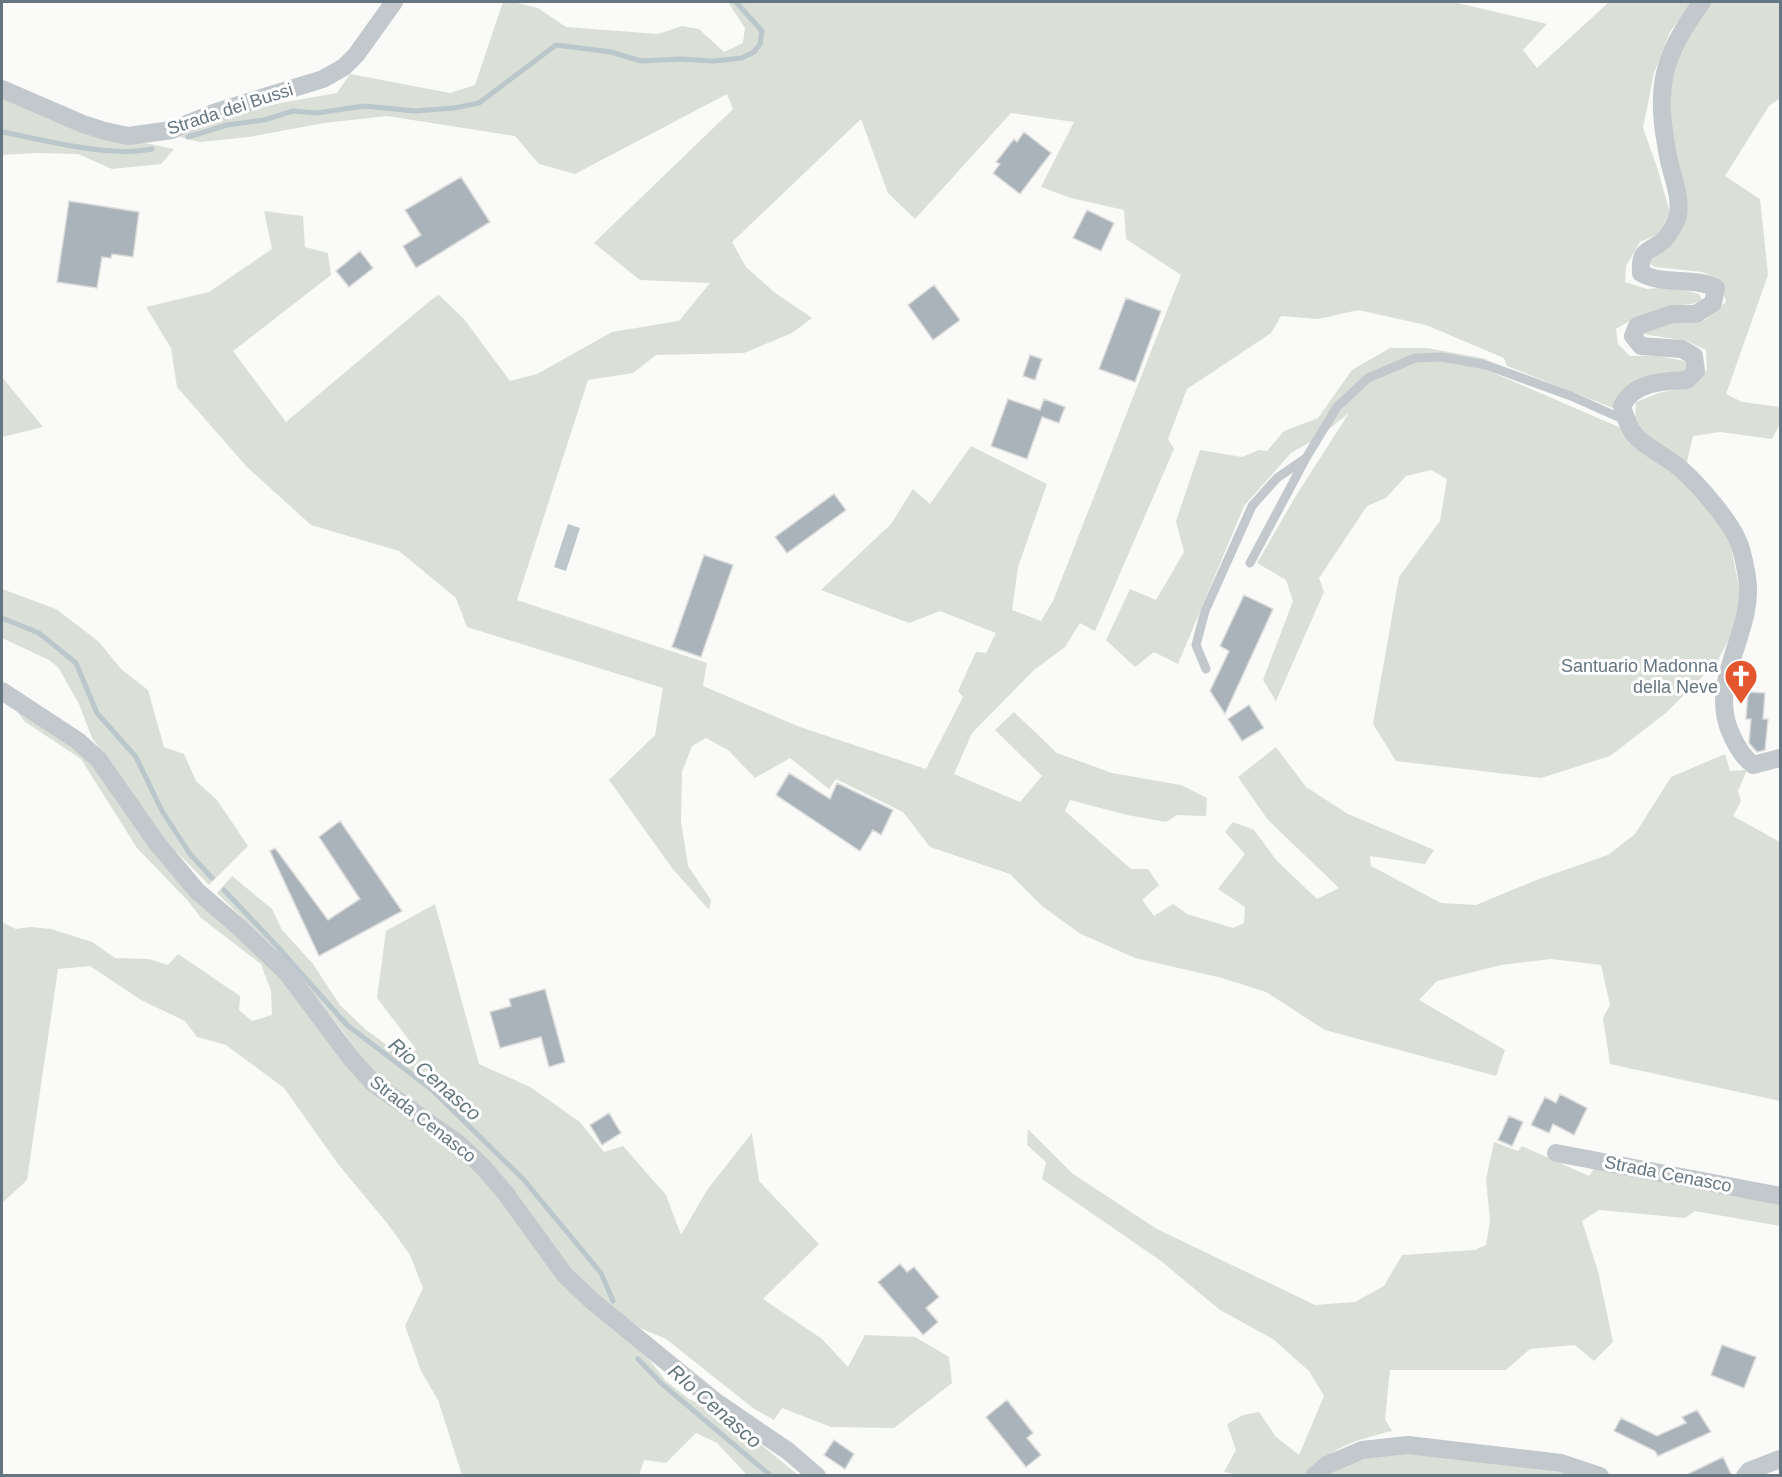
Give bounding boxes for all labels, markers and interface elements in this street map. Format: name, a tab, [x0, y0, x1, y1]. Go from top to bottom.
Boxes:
street label: Strada dei Bussi	[165, 79, 295, 139]
place label: Santuario Madonna della Neve	[1561, 656, 1719, 697]
church icon: Santuario Madonna della Neve	[1723, 658, 1759, 705]
water label: Rio Cenasco	[385, 1033, 485, 1125]
street label: Strada Cenasco	[366, 1071, 480, 1167]
street label: Strada Cenasco	[1603, 1152, 1733, 1196]
water label: RIo Cenasco	[664, 1360, 766, 1452]

